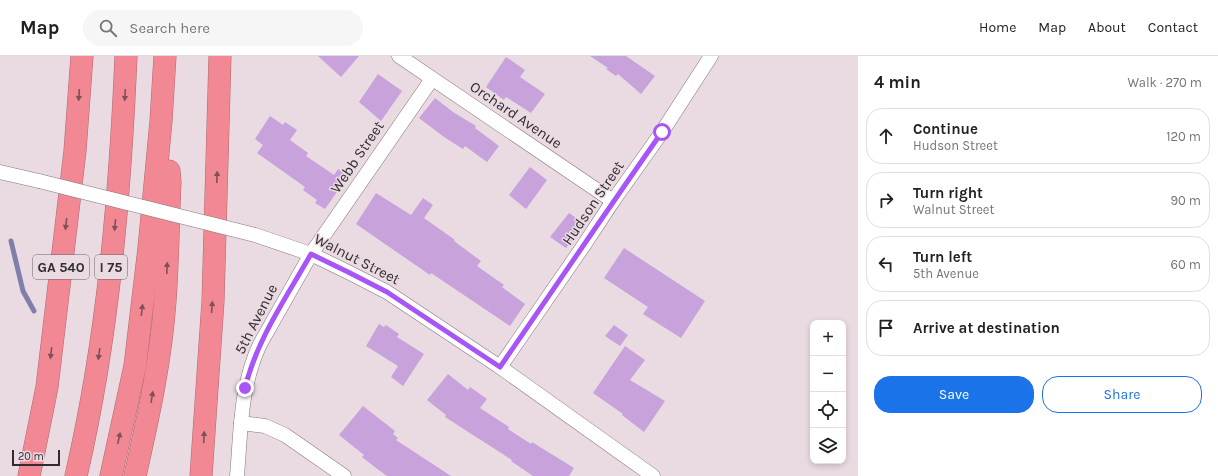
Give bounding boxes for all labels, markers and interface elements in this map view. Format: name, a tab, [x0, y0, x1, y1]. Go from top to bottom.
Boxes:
search box	[83, 10, 363, 46]
text: Map	[20, 17, 59, 39]
icon: search	[97, 17, 119, 39]
text: Search here	[129, 19, 210, 37]
text: Home	[979, 19, 1016, 36]
text: Map	[1038, 19, 1066, 36]
text: About	[1088, 19, 1126, 36]
text: Contact	[1148, 19, 1198, 36]
text: 4 min	[874, 72, 921, 92]
text: Walk · 270 m	[1128, 75, 1202, 90]
street label: Orchard Avenue	[466, 78, 566, 152]
one-way arrow	[76, 89, 83, 101]
one-way arrow	[121, 89, 128, 101]
street label: Webb Street	[326, 117, 388, 197]
text: Continue	[913, 120, 978, 138]
route start	[653, 123, 671, 141]
icon: ahead	[875, 125, 897, 147]
text: 120 m	[1166, 129, 1201, 144]
text: Hudson Street	[913, 138, 998, 153]
street label: Hudson Street	[558, 157, 628, 249]
one-way arrow	[214, 170, 220, 183]
text: Turn right	[913, 184, 983, 202]
icon: right	[875, 189, 897, 211]
text: 90 m	[1170, 193, 1201, 208]
text: Walnut Street	[913, 202, 994, 217]
one-way arrow	[63, 218, 69, 230]
one-way arrow	[112, 219, 119, 231]
street label: Walnut Street	[311, 230, 403, 288]
text: Turn left	[913, 248, 972, 266]
icon: left	[875, 253, 897, 275]
road number: GA 540	[33, 255, 89, 279]
road number: I 75	[95, 255, 127, 279]
text: 60 m	[1171, 257, 1201, 272]
one-way arrow	[163, 262, 170, 274]
text: 5th Avenue	[913, 266, 979, 281]
street label: 5th Avenue	[231, 281, 281, 357]
one-way arrow	[209, 301, 216, 313]
one-way arrow	[139, 304, 145, 316]
icon: arrive	[875, 317, 897, 339]
text: Arrive at destination	[913, 319, 1060, 337]
map controls	[810, 320, 846, 464]
button: +	[810, 320, 846, 356]
one-way arrow	[48, 347, 54, 359]
one-way arrow	[96, 348, 102, 360]
button: −	[810, 356, 846, 392]
button: Save	[874, 376, 1034, 413]
button: Share	[1042, 376, 1202, 413]
route end	[236, 379, 254, 397]
one-way arrow	[149, 391, 155, 403]
button: locate	[810, 392, 846, 428]
button: layers	[810, 428, 846, 464]
one-way arrow	[200, 431, 207, 443]
one-way arrow	[117, 432, 123, 444]
scale bar	[12, 448, 60, 467]
text: 20 m	[18, 450, 44, 463]

